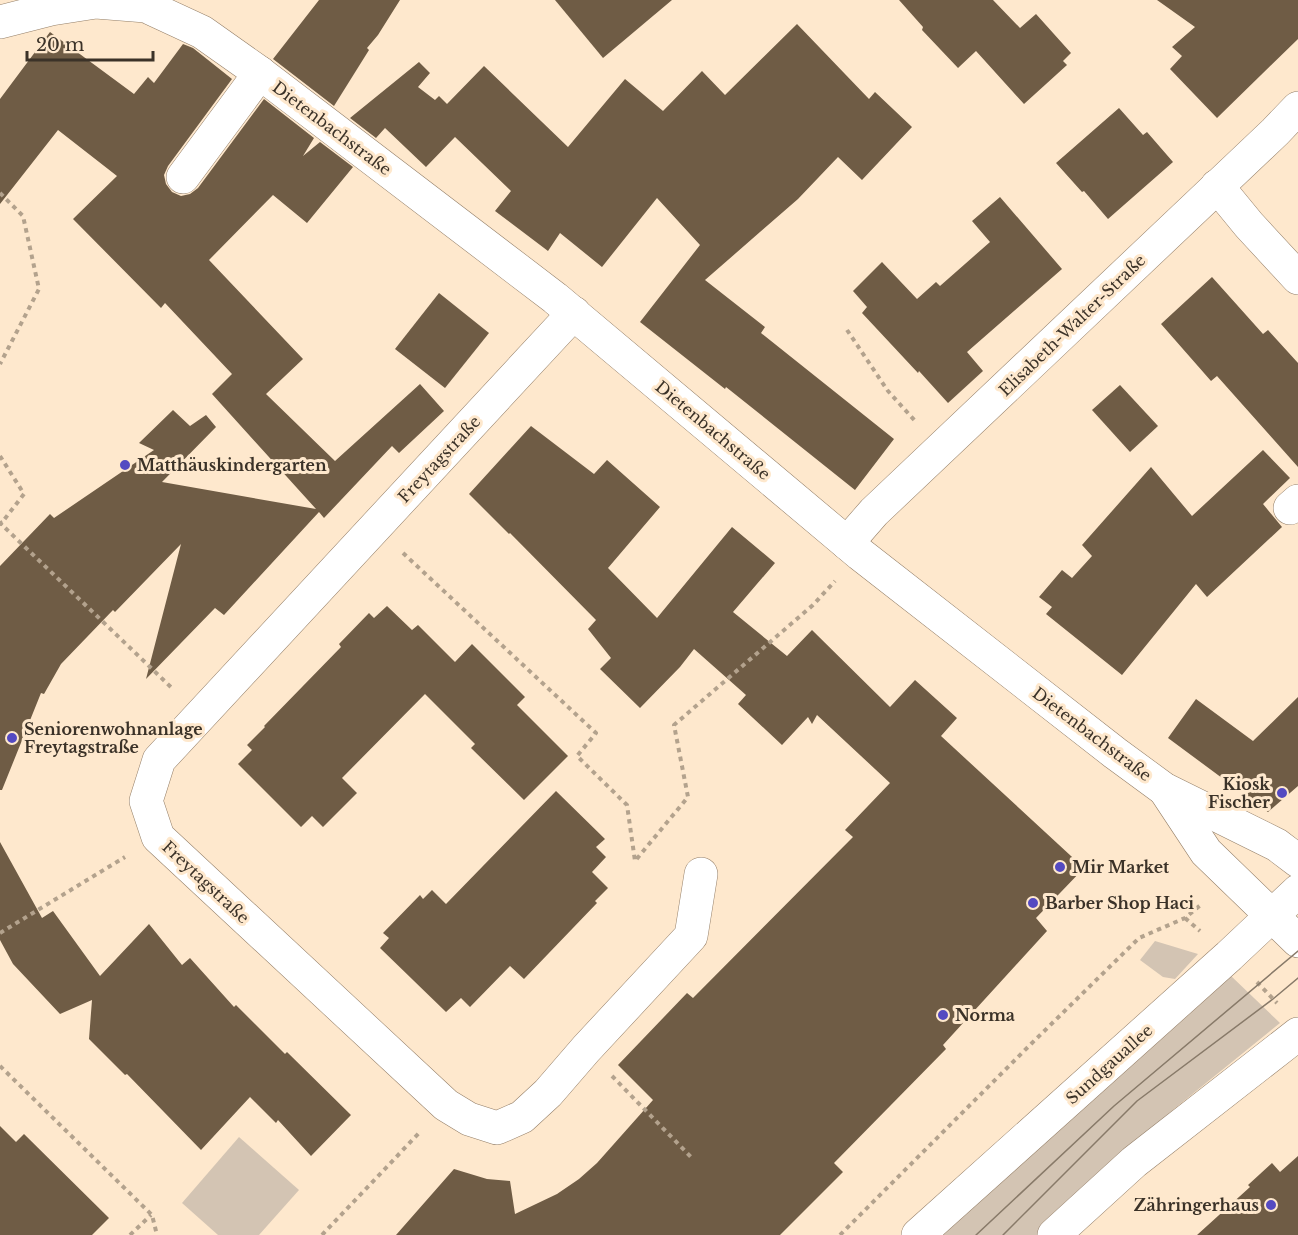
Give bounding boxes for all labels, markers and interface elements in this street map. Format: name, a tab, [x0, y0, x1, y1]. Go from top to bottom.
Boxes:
scale bar	[27, 24, 153, 62]
text: 20 m	[36, 34, 84, 56]
street label: Dietenbachstraße	[269, 77, 395, 179]
street label: Elisabeth-Walter-Straße	[995, 250, 1149, 400]
street label: Dietenbachstraße	[651, 376, 775, 484]
street label: Freytagstraße	[394, 411, 484, 507]
place label: Matthäuskindergarten	[137, 455, 327, 475]
marker: Matthäuskindergarten	[118, 458, 132, 472]
street label: Dietenbachstraße	[1029, 683, 1155, 785]
place label: Seniorenwohnanlage Freytagstraße	[24, 719, 203, 757]
marker: Seniorenwohnanlage Freytagstraße	[5, 731, 19, 745]
place label: Kiosk Fischer	[1208, 774, 1270, 812]
marker: Kiosk Fischer	[1275, 786, 1289, 800]
street label: Freytagstraße	[158, 837, 254, 927]
place label: Mir Market	[1072, 857, 1170, 877]
marker: Mir Market	[1053, 860, 1067, 874]
place label: Barber Shop Haci	[1045, 893, 1194, 913]
marker: Barber Shop Haci	[1026, 896, 1040, 910]
place label: Norma	[955, 1005, 1015, 1025]
marker: Norma	[936, 1008, 950, 1022]
street label: Sundgauallee	[1062, 1020, 1156, 1108]
place label: Zähringerhaus	[1134, 1195, 1259, 1215]
marker: Zähringerhaus	[1264, 1198, 1278, 1212]

